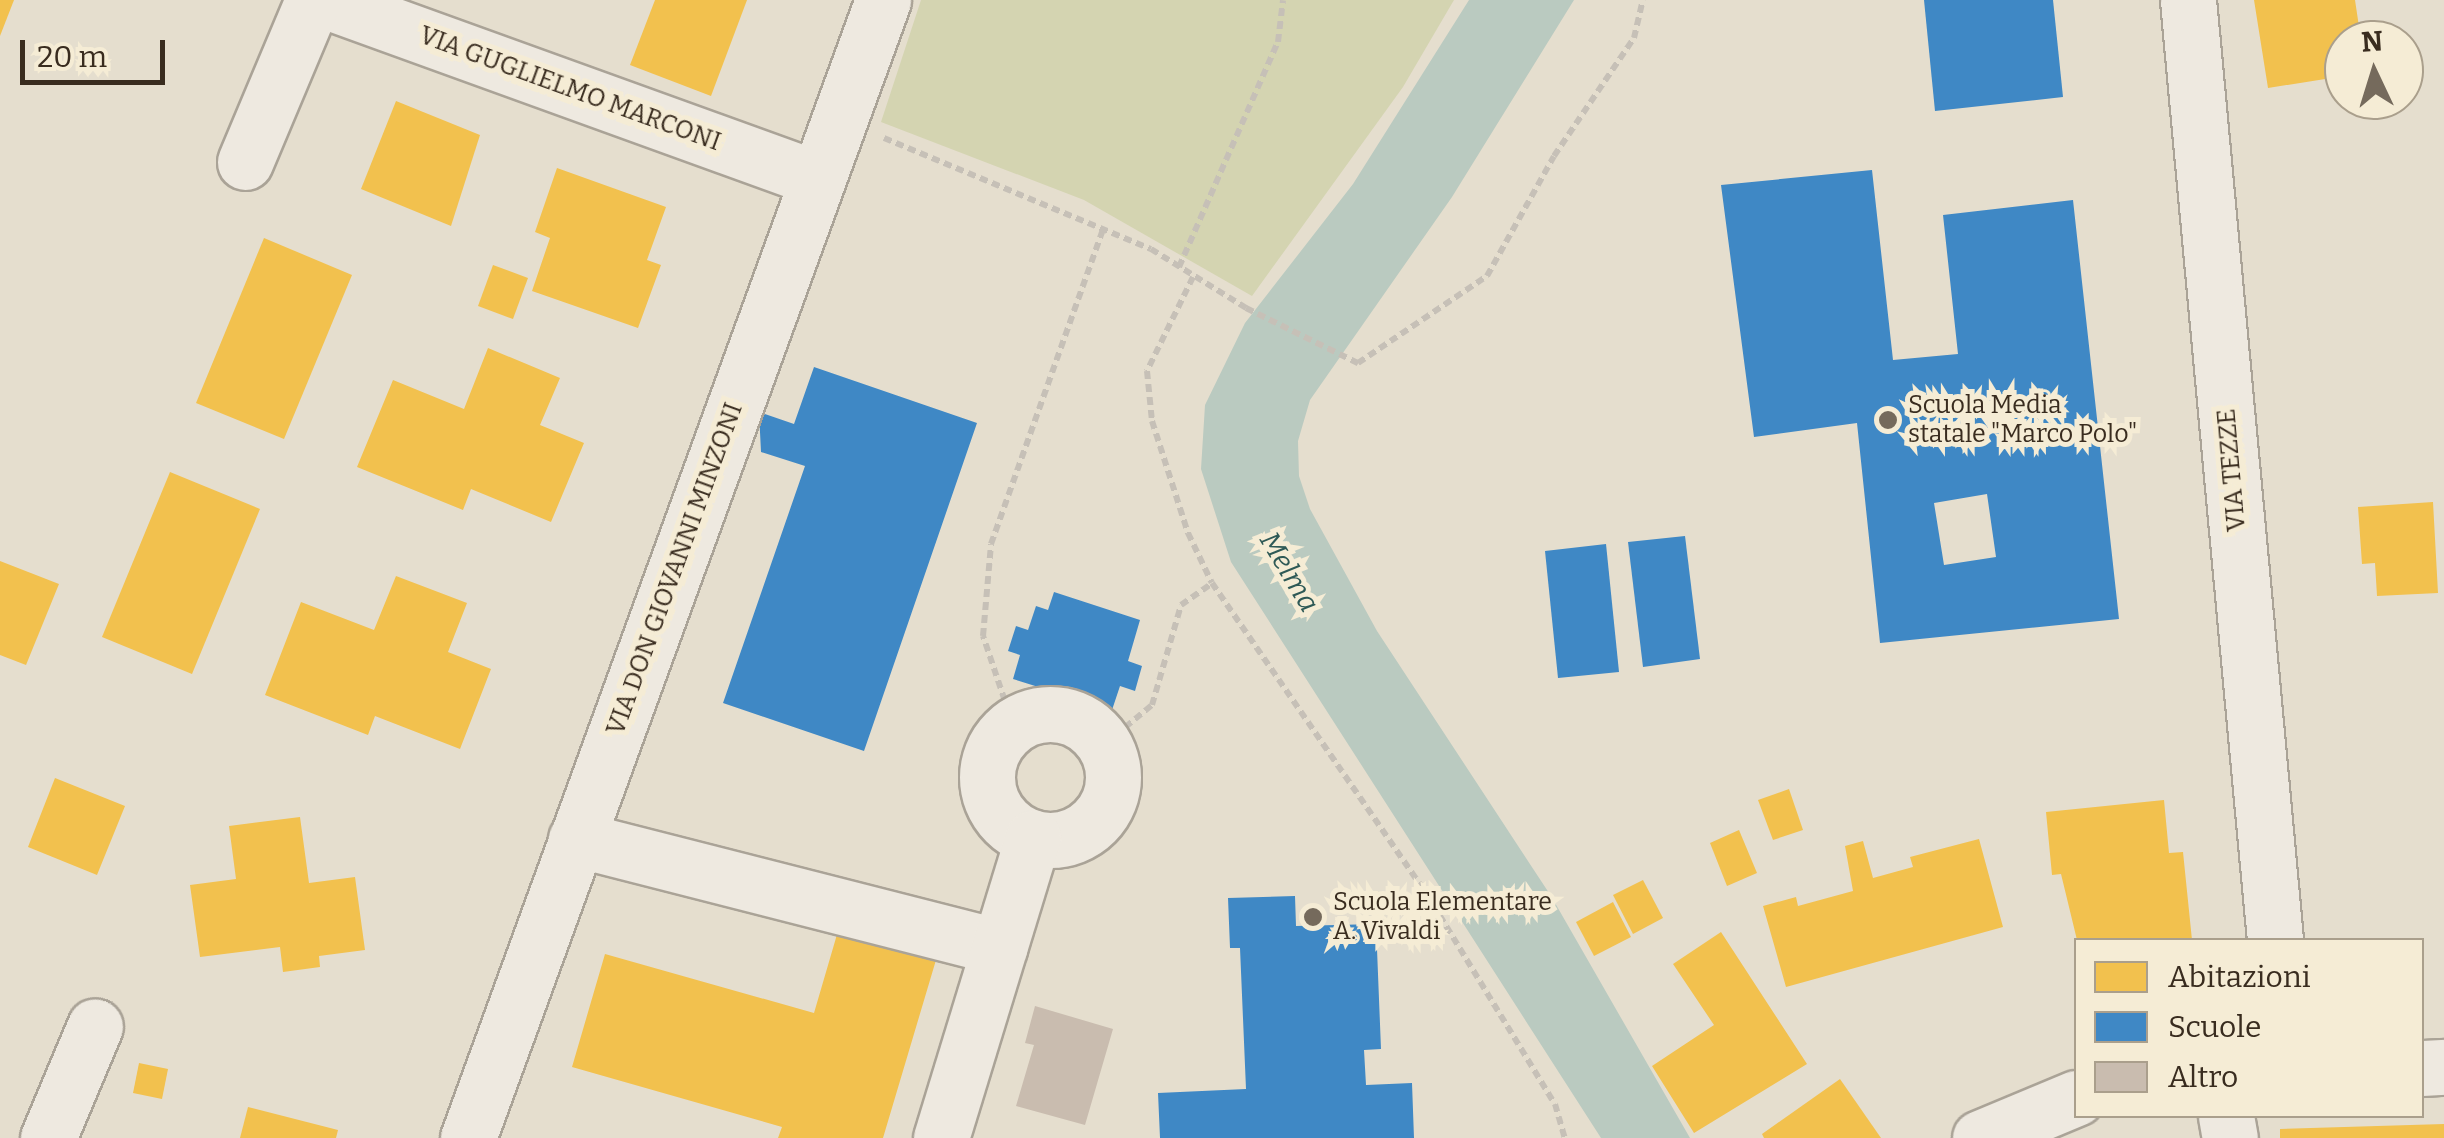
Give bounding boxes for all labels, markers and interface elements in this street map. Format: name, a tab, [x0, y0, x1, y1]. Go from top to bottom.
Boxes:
scale bar	[25, 20, 170, 82]
street label: VIA GUGLIELMO MARCONI	[415, 20, 725, 158]
north arrow	[2324, 20, 2424, 120]
text: N	[2360, 24, 2384, 59]
text: 20 m	[37, 39, 107, 75]
place label: Scuola Media statale "Marco Polo"	[1908, 391, 2137, 450]
street label: VIA DON GIOVANNI MINZONI	[601, 399, 749, 739]
street label: VIA TEZZE	[2212, 407, 2252, 533]
marker: Scuola Media statale "Marco Polo"	[1877, 409, 1899, 431]
water label: Melma	[1252, 526, 1326, 618]
place label: Scuola Elementare A. Vivaldi	[1333, 888, 1552, 947]
marker: Scuola Elementare A. Vivaldi	[1302, 906, 1324, 928]
legend	[2074, 938, 2424, 1118]
text: Abitazioni	[2168, 959, 2311, 995]
text: Scuole	[2168, 1009, 2261, 1045]
text: Altro	[2168, 1059, 2238, 1095]

